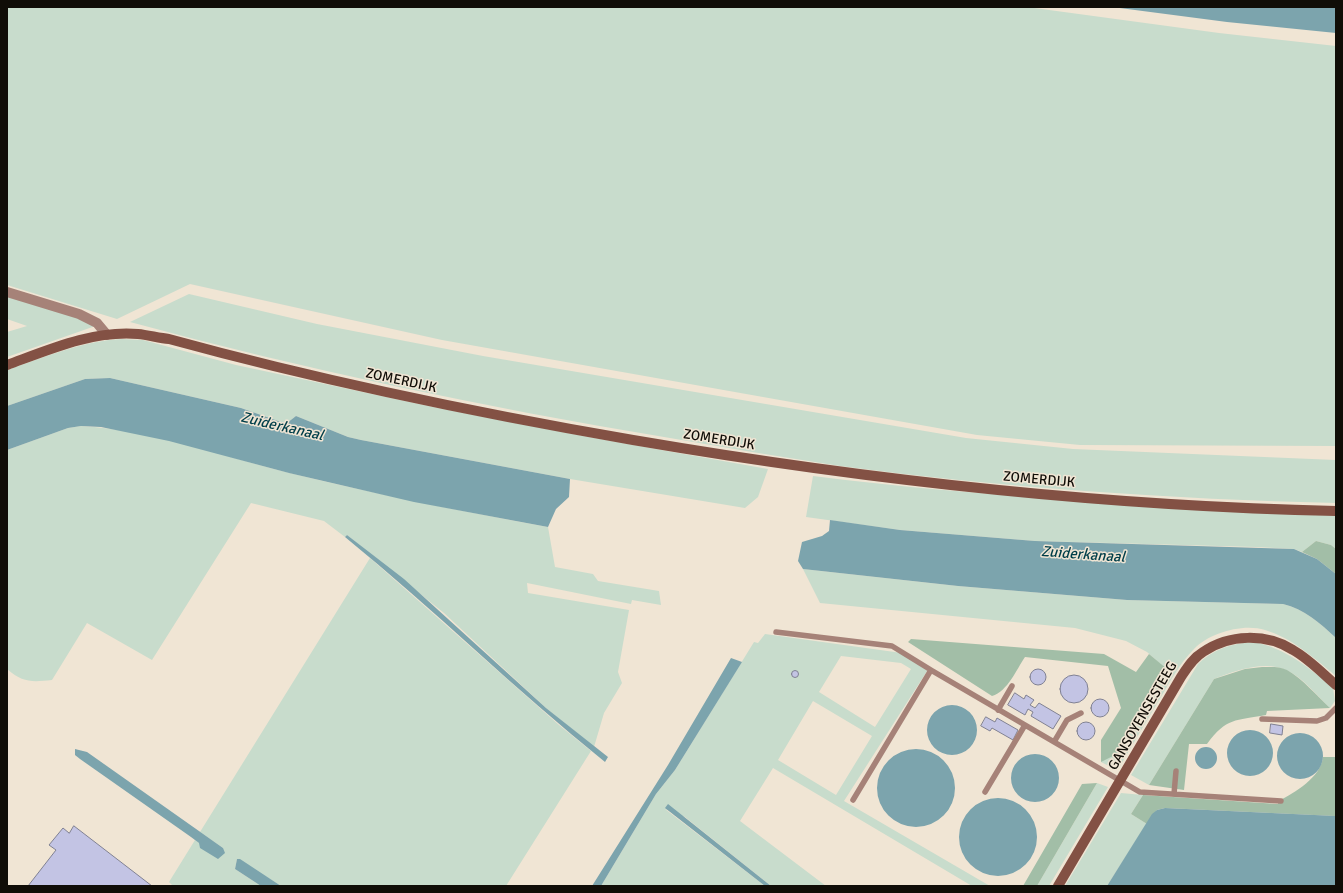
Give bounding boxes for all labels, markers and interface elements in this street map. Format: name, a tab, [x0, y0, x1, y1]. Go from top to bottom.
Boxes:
street label: ZOMERDIJK	[364, 365, 438, 397]
water label: Zuiderkanaal	[239, 409, 325, 445]
street label: ZOMERDIJK	[682, 426, 756, 454]
street label: ZOMERDIJK	[1002, 468, 1076, 492]
water label: Zuiderkanaal	[1040, 543, 1126, 567]
street label: GANSOYENSESTEEG	[1105, 659, 1181, 773]

